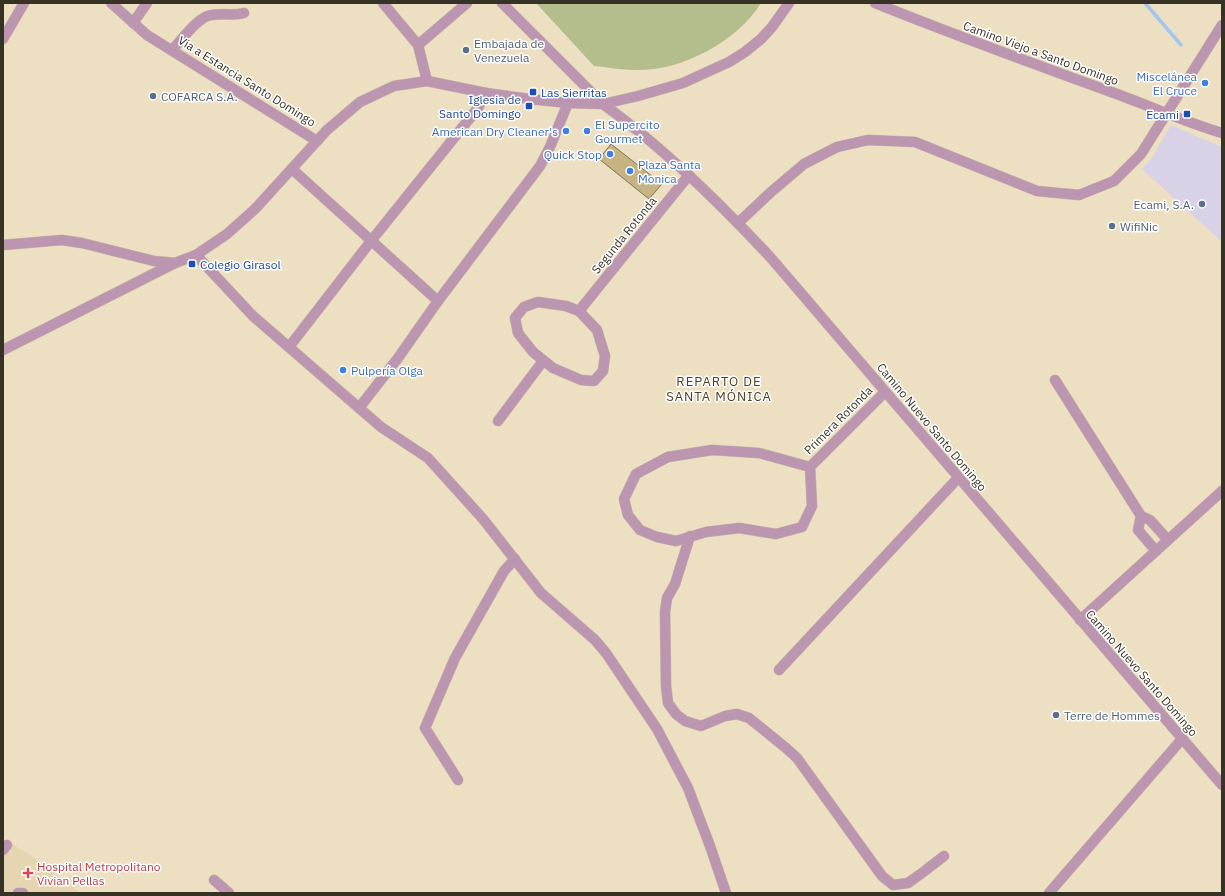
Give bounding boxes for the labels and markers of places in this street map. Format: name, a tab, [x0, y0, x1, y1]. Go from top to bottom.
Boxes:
place label: Embajada de Venezuela	[474, 36, 544, 65]
marker: Embajada de Venezuela	[461, 45, 471, 55]
place label: Miscelánea El Cruce	[1136, 69, 1198, 98]
marker: Miscelánea El Cruce	[1200, 78, 1210, 88]
place label: Las Sierritas	[541, 85, 607, 100]
marker: Las Sierritas	[528, 87, 538, 97]
place label: COFARCA S.A.	[161, 89, 238, 104]
marker: COFARCA S.A.	[148, 91, 158, 101]
place label: Iglesia de Santo Domingo	[439, 92, 521, 121]
marker: Iglesia de Santo Domingo	[524, 101, 534, 111]
place label: Ecami	[1146, 107, 1179, 122]
marker: Ecami	[1182, 109, 1192, 119]
place label: El Supercito Gourmet	[595, 117, 660, 146]
place label: American Dry Cleaner's	[432, 124, 558, 139]
marker: American Dry Cleaner's	[561, 126, 571, 136]
marker: El Supercito Gourmet	[582, 126, 592, 136]
place label: Quick Stop	[544, 147, 602, 162]
marker: Quick Stop	[605, 149, 615, 159]
place label: Plaza Santa Monica	[638, 157, 701, 186]
marker: Plaza Santa Monica	[625, 166, 635, 176]
place label: Ecami, S.A.	[1134, 197, 1194, 212]
marker: Ecami, S.A.	[1197, 199, 1207, 209]
place label: WifiNic	[1120, 219, 1158, 234]
marker: WifiNic	[1107, 221, 1117, 231]
place label: Colegio Girasol	[200, 257, 281, 272]
marker: Colegio Girasol	[187, 259, 197, 269]
place label: Pulpería Olga	[351, 363, 424, 378]
marker: Pulpería Olga	[338, 365, 348, 375]
place label: Terre de Hommes	[1064, 708, 1160, 723]
marker: Terre de Hommes	[1051, 710, 1061, 720]
place label: Hospital Metropolitano Vivian Pellas	[37, 859, 161, 888]
marker: Hospital Metropolitano Vivian Pellas	[22, 867, 34, 879]

